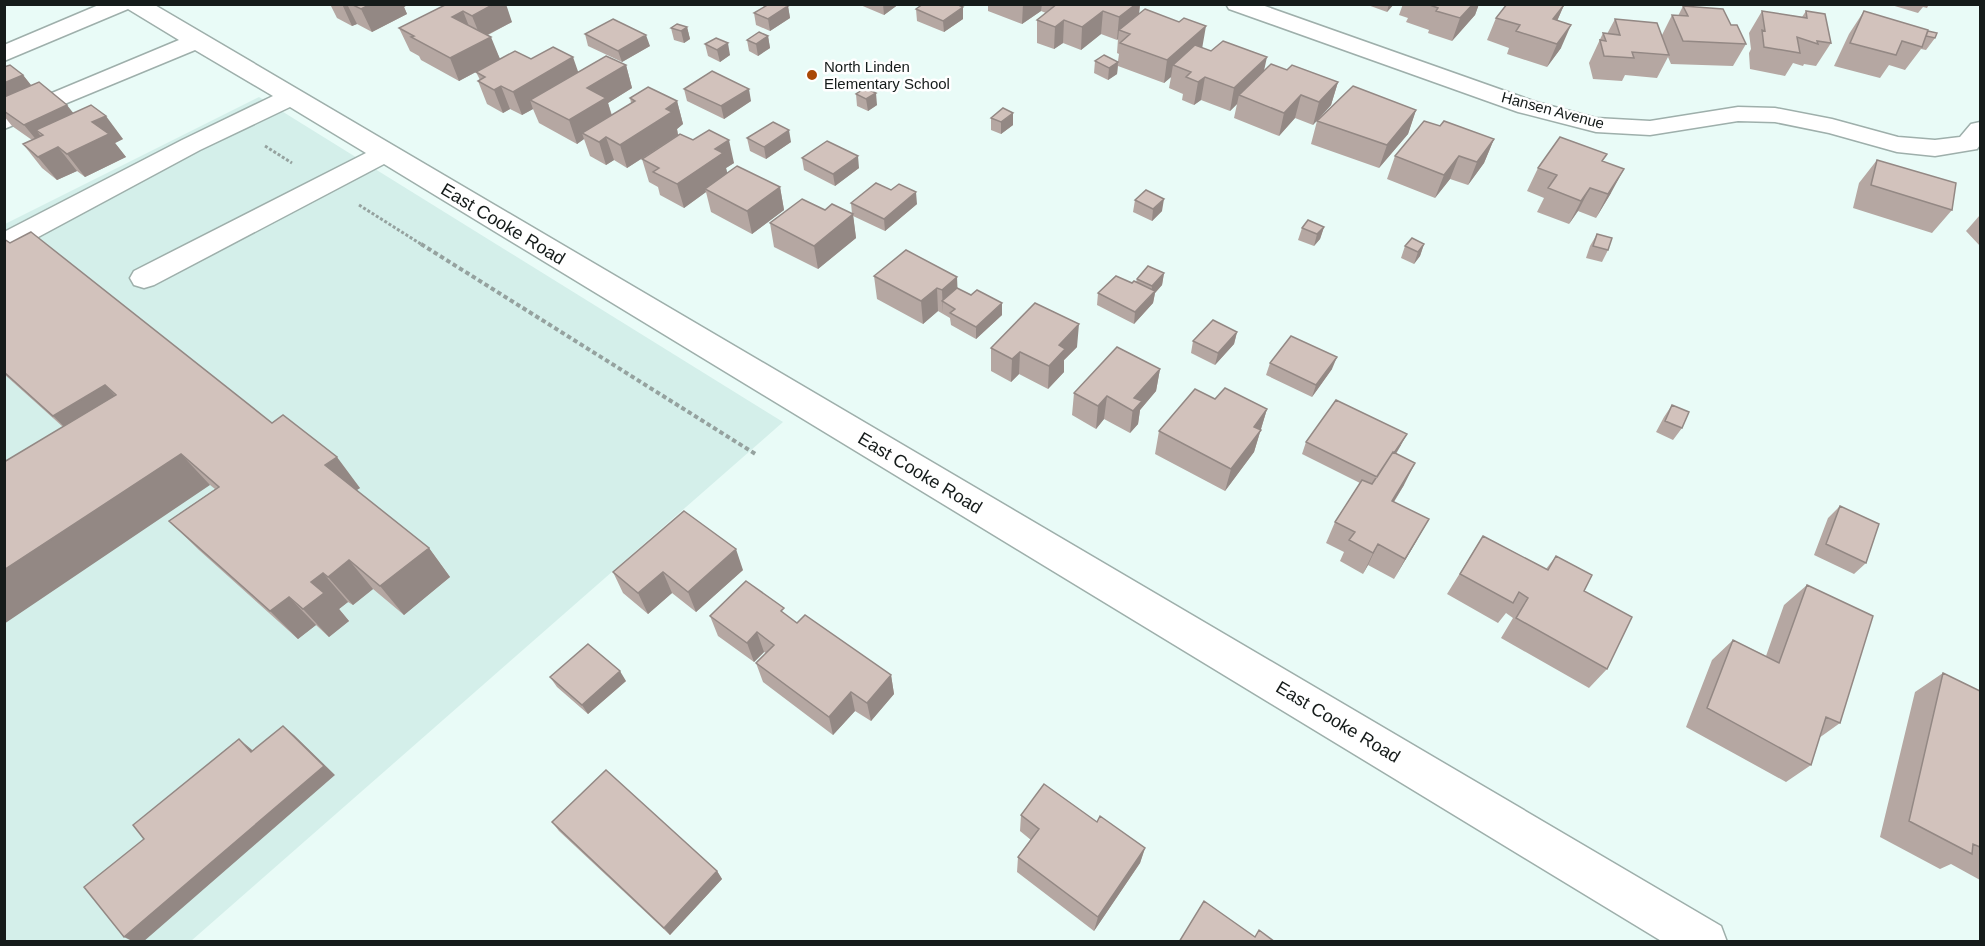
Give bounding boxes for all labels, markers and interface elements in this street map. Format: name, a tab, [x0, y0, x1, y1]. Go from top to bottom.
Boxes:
place label: North Linden Elementary School	[824, 58, 950, 92]
marker: North Linden Elementary School	[805, 68, 819, 82]
street label: Hansen Avenue	[1500, 88, 1606, 132]
street label: East Cooke Road	[437, 179, 569, 269]
street label: East Cooke Road	[854, 428, 986, 518]
street label: East Cooke Road	[1272, 677, 1404, 767]

